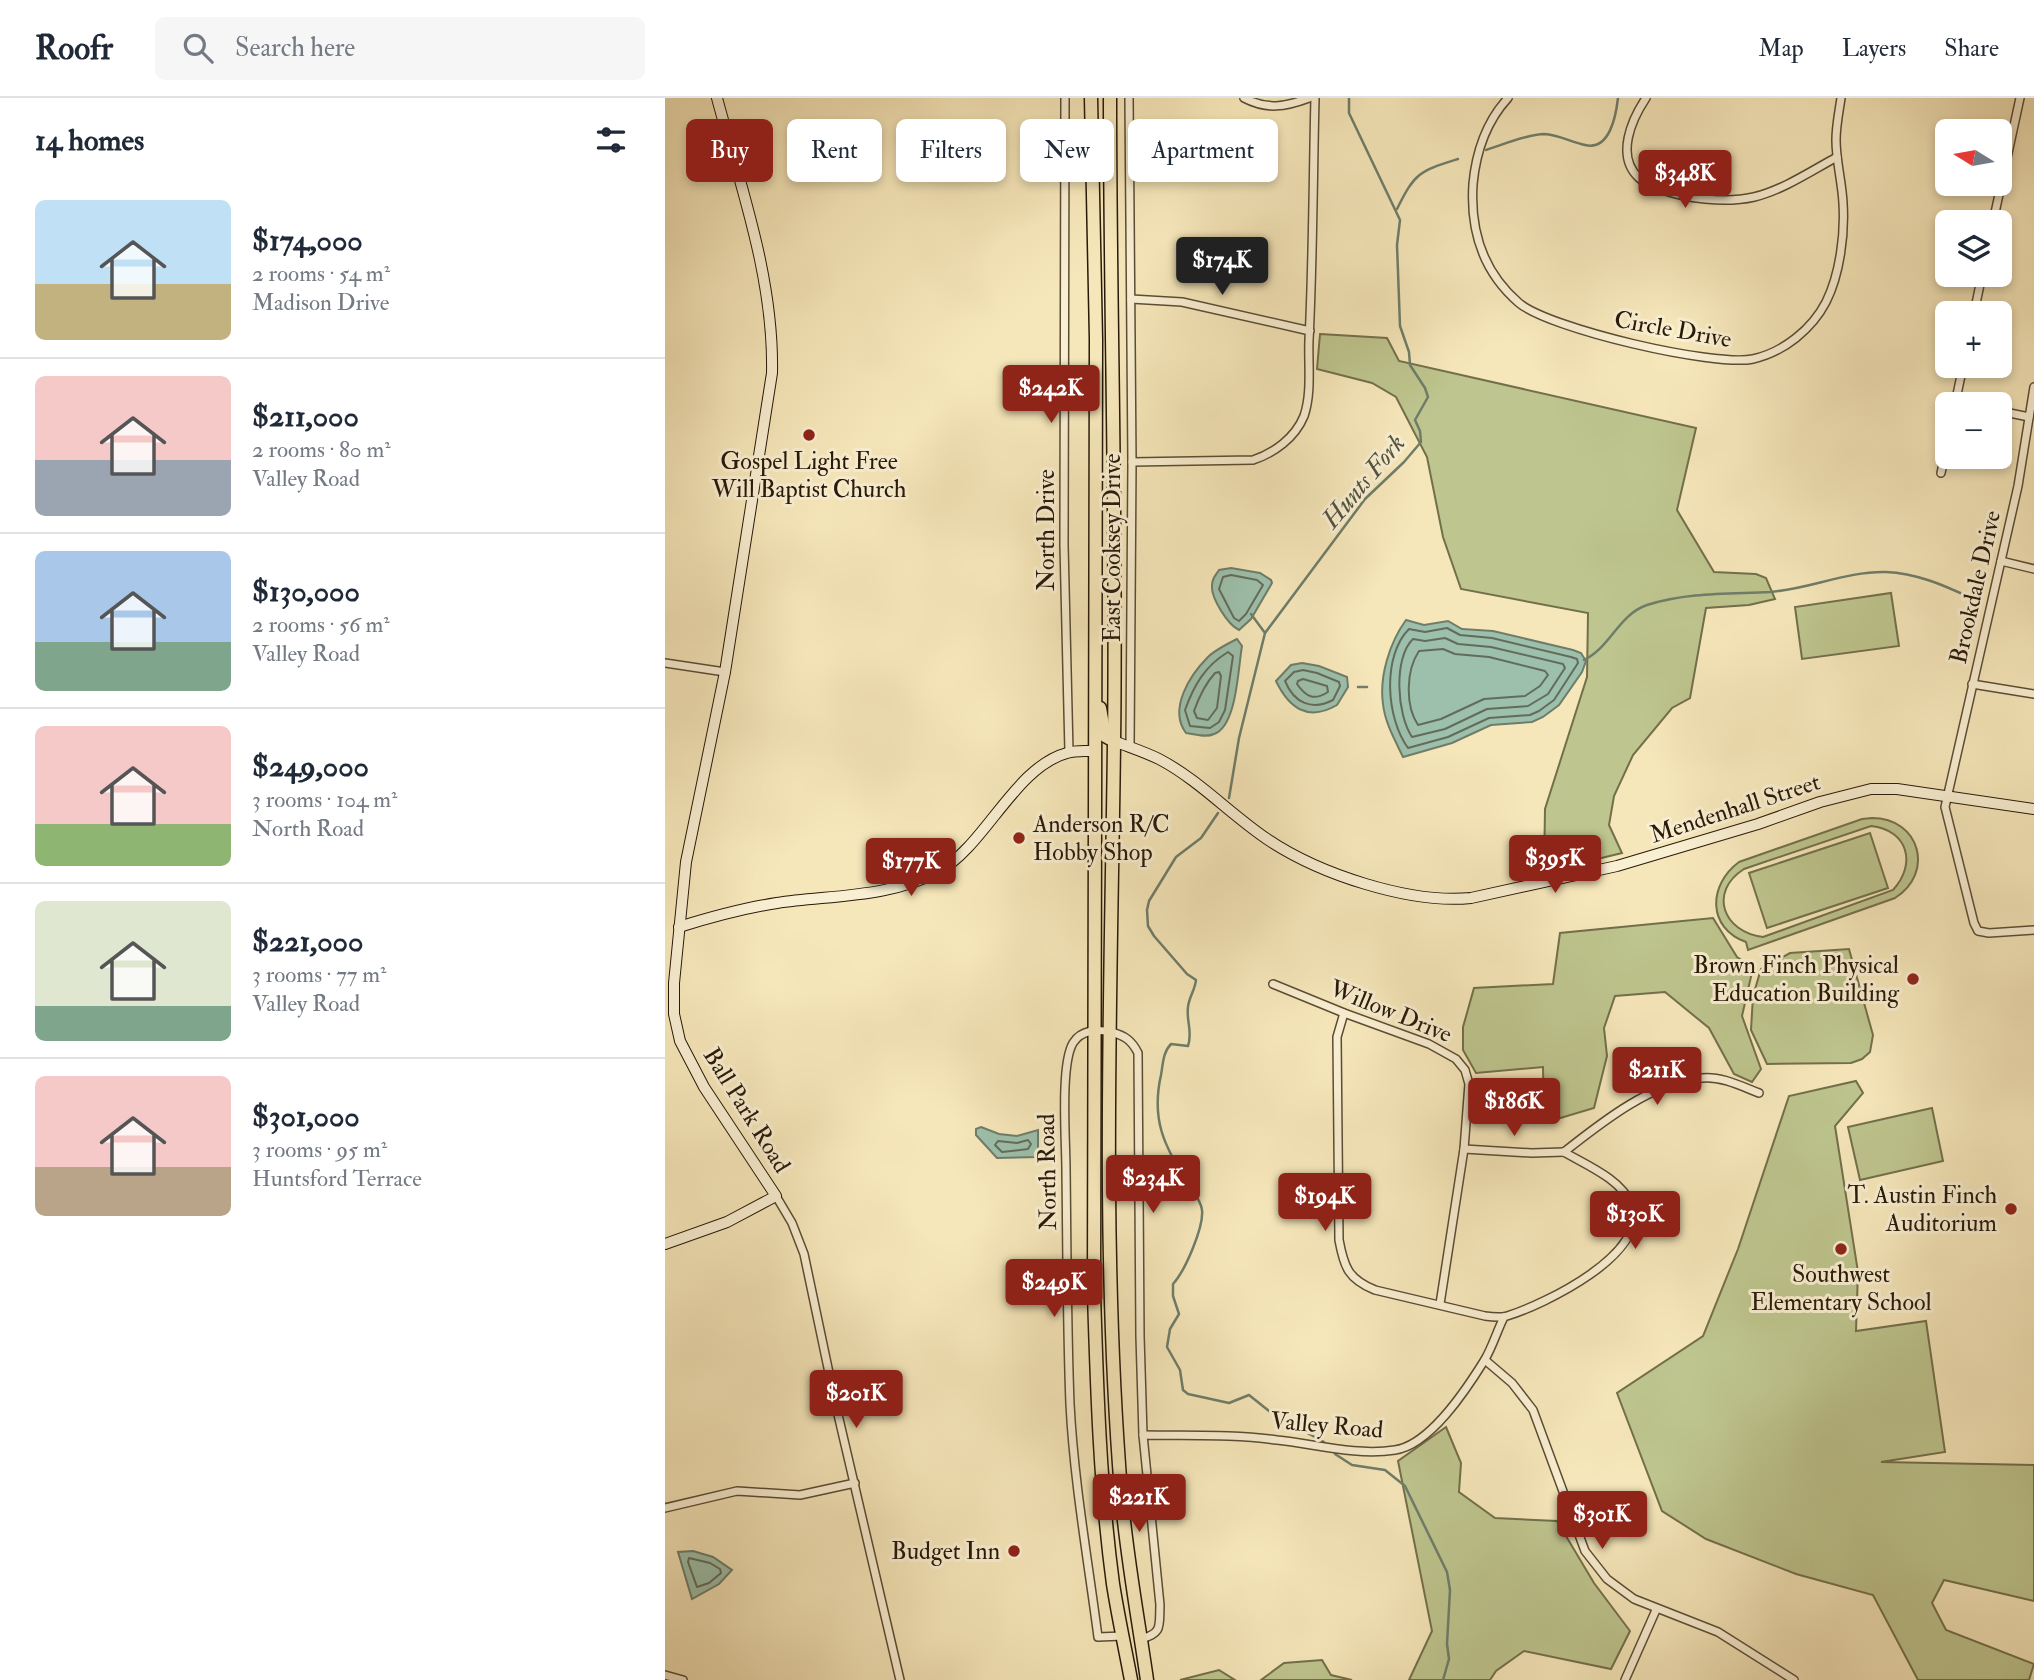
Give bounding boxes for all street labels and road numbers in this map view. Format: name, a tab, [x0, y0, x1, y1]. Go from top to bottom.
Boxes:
street label: Circle Drive	[1612, 304, 1734, 355]
street label: East Cooksey Drive	[1097, 454, 1128, 642]
street label: North Drive	[1031, 469, 1062, 591]
street label: Brookdale Drive	[1943, 507, 2008, 667]
street label: Mendenhall Street	[1646, 766, 1824, 851]
street label: Willow Drive	[1324, 973, 1457, 1050]
street label: Ball Park Road	[696, 1042, 797, 1179]
street label: North Road	[1031, 1113, 1064, 1231]
street label: Valley Road	[1269, 1405, 1385, 1446]

